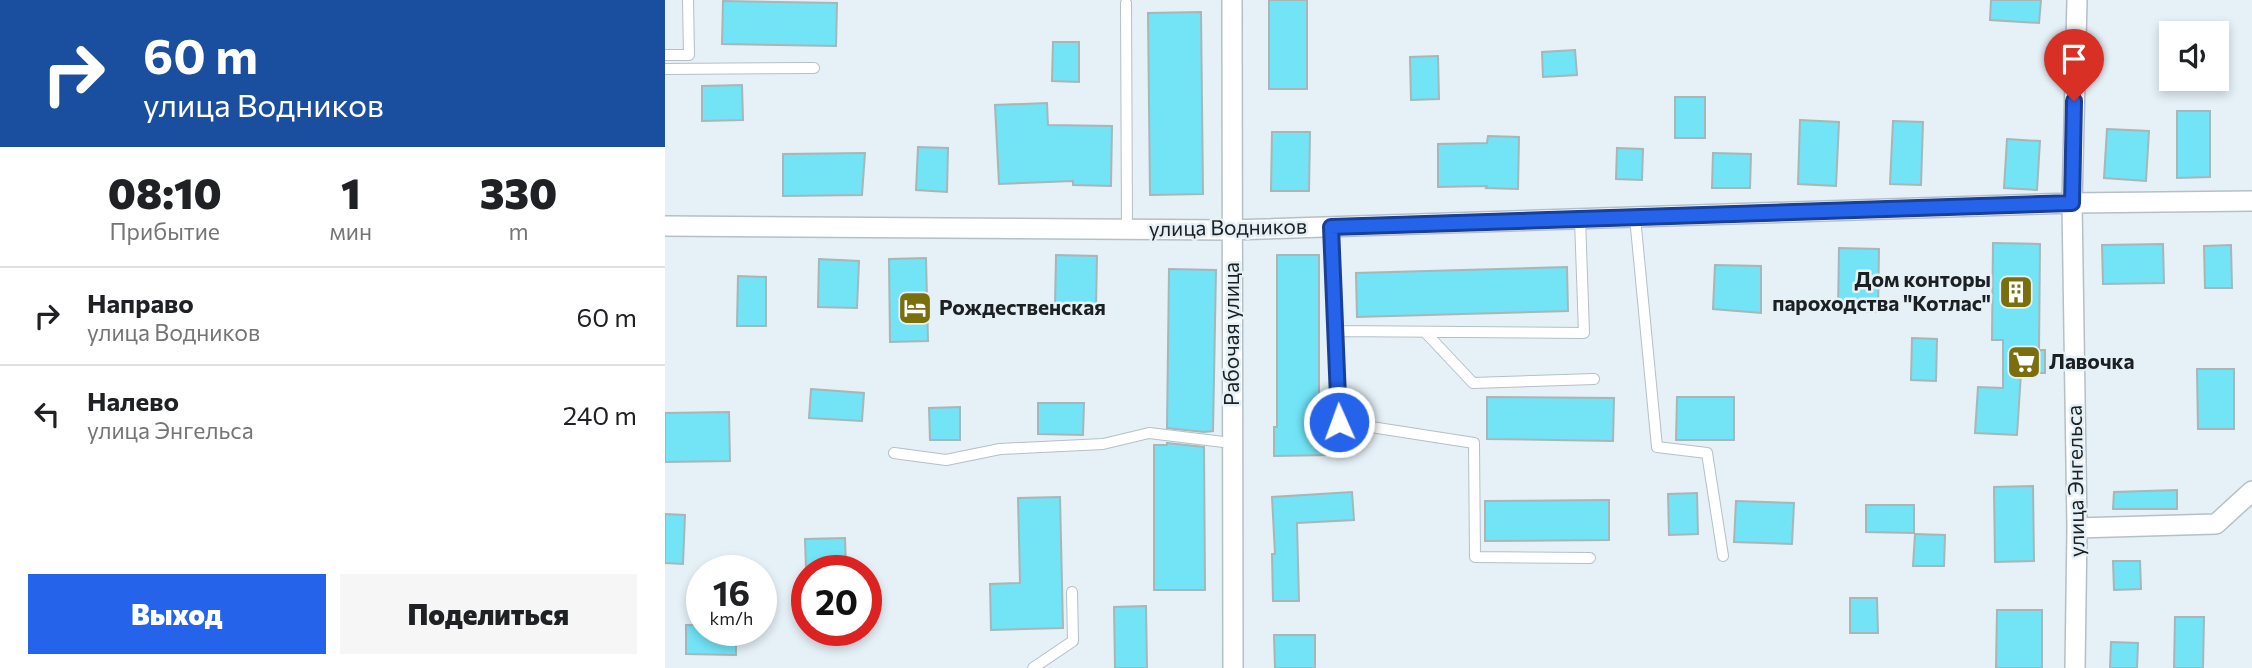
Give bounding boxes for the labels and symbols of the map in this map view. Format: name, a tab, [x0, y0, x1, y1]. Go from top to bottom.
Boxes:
pin	[2044, 29, 2104, 101]
street label: улица Водников	[1149, 213, 1307, 240]
street label: Рабочая улица	[1218, 262, 1243, 406]
place label: Дом конторы пароходства "Котлас"	[1772, 266, 1991, 315]
building icon: Дом конторы пароходства "Котлас"	[1997, 273, 2035, 311]
hotel icon: Рождественская	[896, 289, 934, 327]
place label: Рождественская	[939, 294, 1106, 319]
supermarket icon: Лавочка	[2005, 343, 2043, 381]
place label: Лавочка	[2049, 348, 2134, 373]
position arrow	[1302, 385, 1376, 459]
street label: улица Энгельса	[2061, 405, 2088, 557]
speed limit sign: 20	[791, 555, 882, 646]

